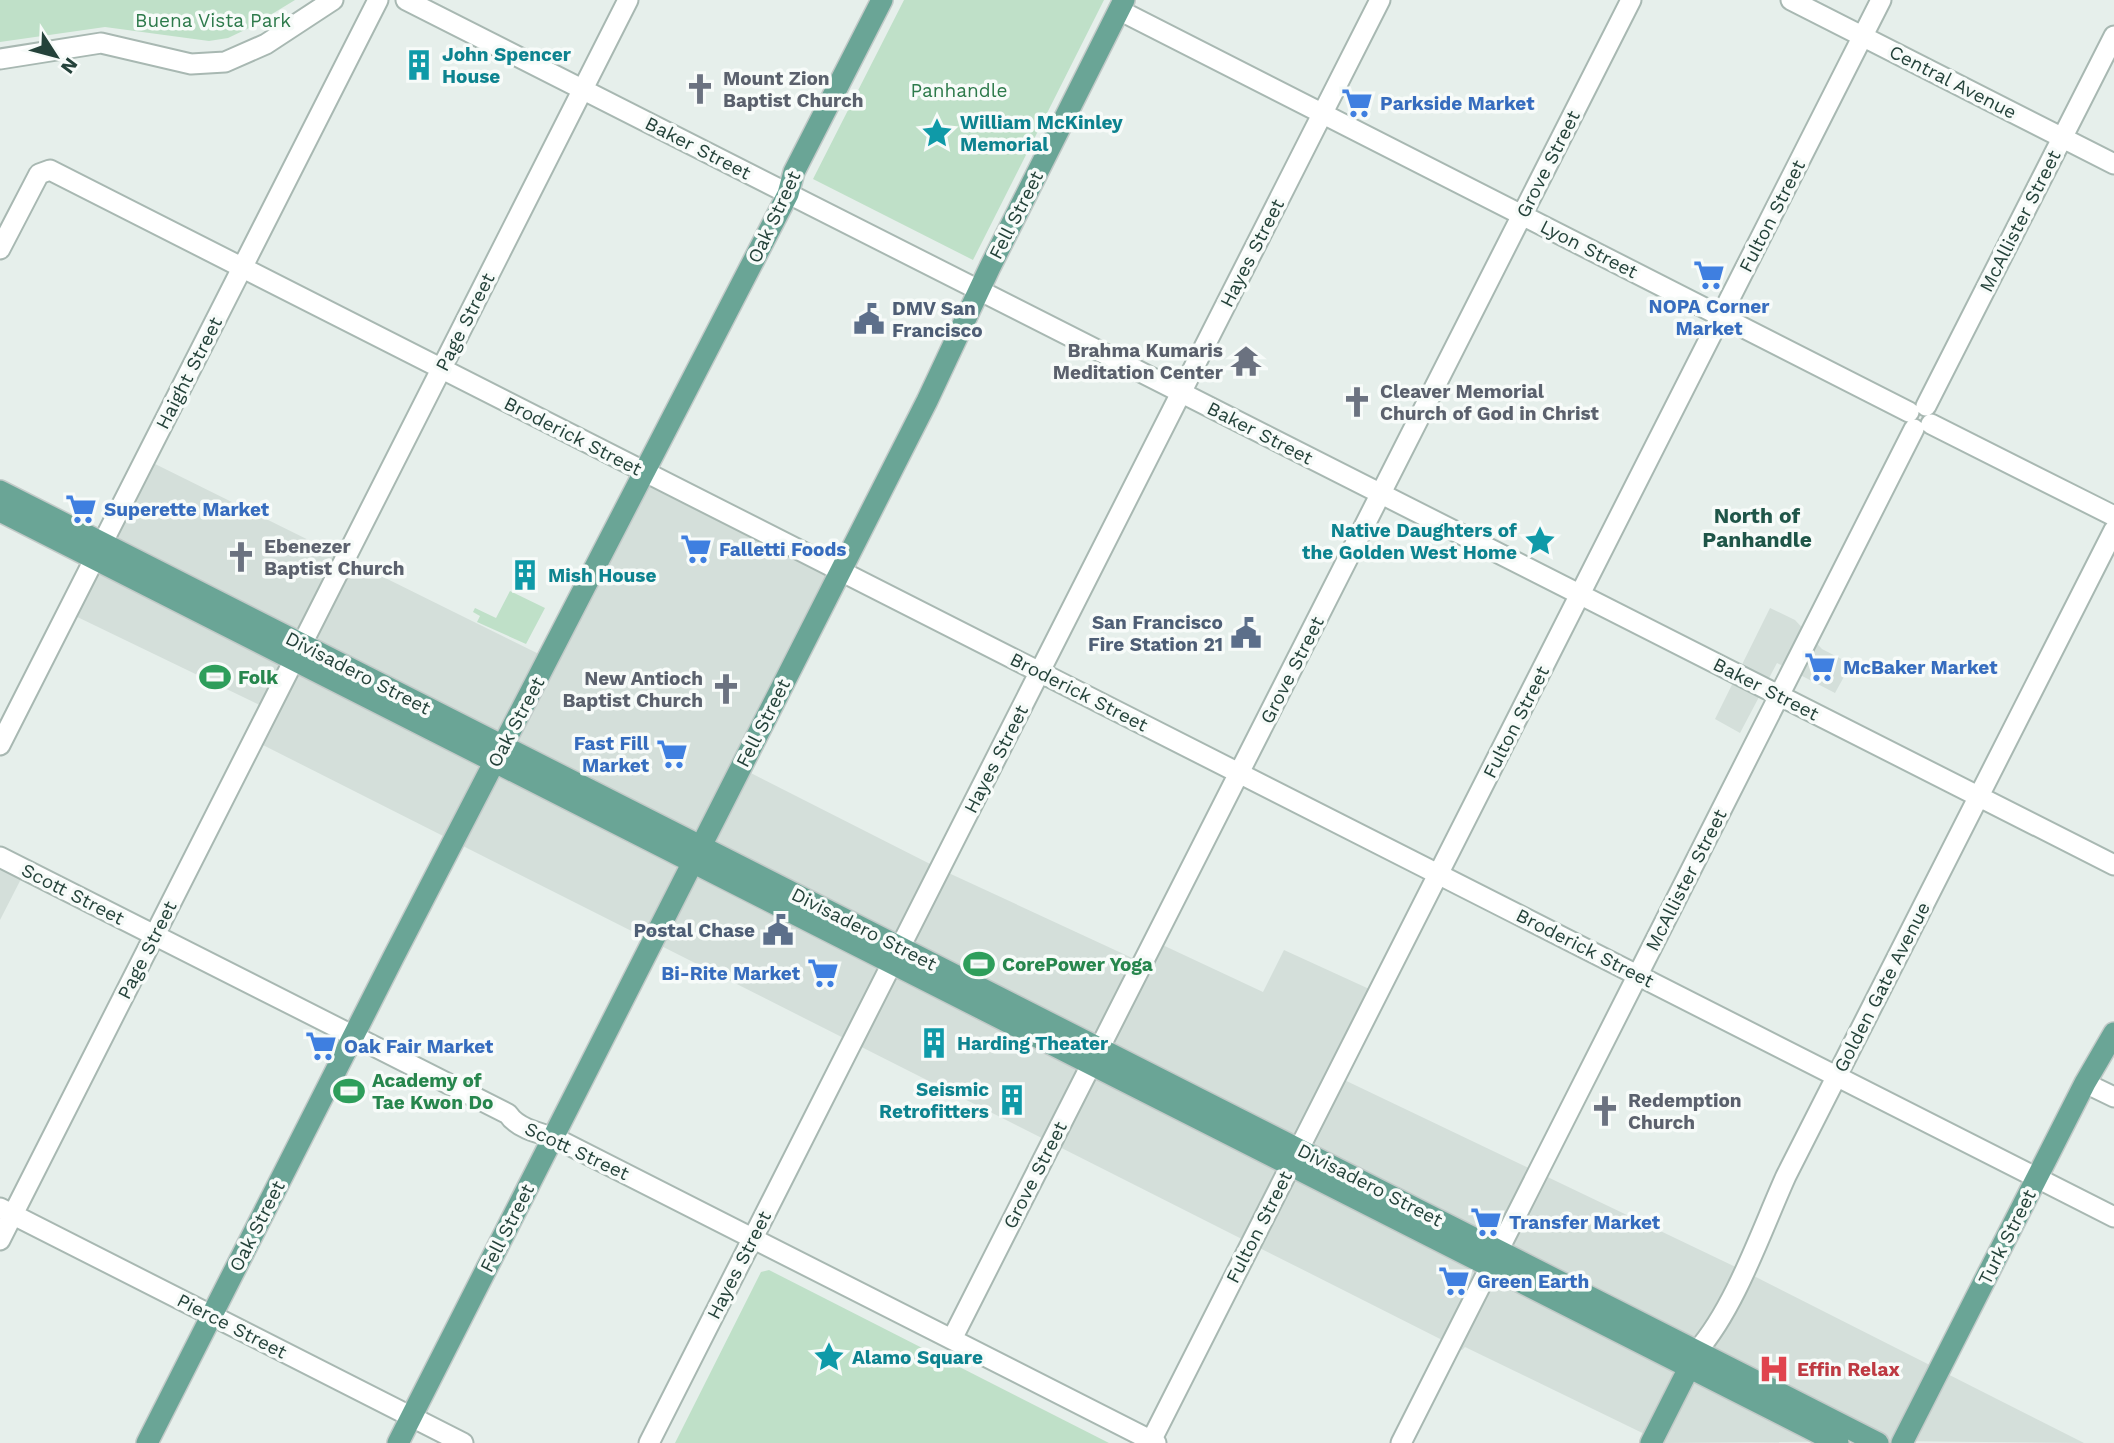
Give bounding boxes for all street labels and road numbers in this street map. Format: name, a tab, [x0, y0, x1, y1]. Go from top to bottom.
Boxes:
street label: Central Avenue	[1885, 40, 2021, 124]
street label: Grove Street	[1511, 107, 1585, 221]
street label: Baker Street	[641, 112, 755, 184]
street label: McAllister Street	[1974, 146, 2066, 296]
street label: Fulton Street	[1734, 156, 1810, 276]
street label: Oak Street	[743, 167, 805, 267]
street label: Fell Street	[984, 167, 1048, 263]
street label: Hayes Street	[1215, 195, 1289, 311]
street label: Lyon Street	[1536, 215, 1642, 283]
street label: Page Street	[430, 269, 500, 375]
street label: Haight Street	[151, 313, 227, 433]
street label: Broderick Street	[500, 391, 646, 481]
street label: Baker Street	[1203, 397, 1317, 469]
street label: Grove Street	[1255, 613, 1329, 727]
street label: Divisadero Street	[282, 626, 434, 720]
street label: Broderick Street	[1006, 647, 1152, 737]
street label: Baker Street	[1709, 653, 1823, 725]
street label: Fulton Street	[1478, 662, 1554, 782]
street label: Oak Street	[483, 673, 549, 771]
street label: Fell Street	[731, 675, 795, 771]
street label: Hayes Street	[959, 701, 1033, 817]
street label: McAllister Street	[1640, 805, 1732, 955]
street label: Scott Street	[18, 858, 128, 930]
street label: Divisadero Street	[788, 882, 940, 976]
street label: Page Street	[112, 897, 182, 1003]
street label: Golden Gate Avenue	[1829, 898, 1935, 1076]
street label: Broderick Street	[1512, 903, 1658, 993]
street label: Scott Street	[521, 1117, 633, 1185]
street label: Grove Street	[998, 1118, 1072, 1232]
street label: Divisadero Street	[1294, 1138, 1446, 1232]
street label: Fulton Street	[1221, 1167, 1297, 1287]
street label: Oak Street	[224, 1177, 290, 1275]
street label: Fell Street	[475, 1180, 539, 1276]
street label: Turk Street	[1973, 1186, 2041, 1288]
street label: Hayes Street	[702, 1207, 776, 1323]
street label: Pierce Street	[173, 1288, 291, 1364]

